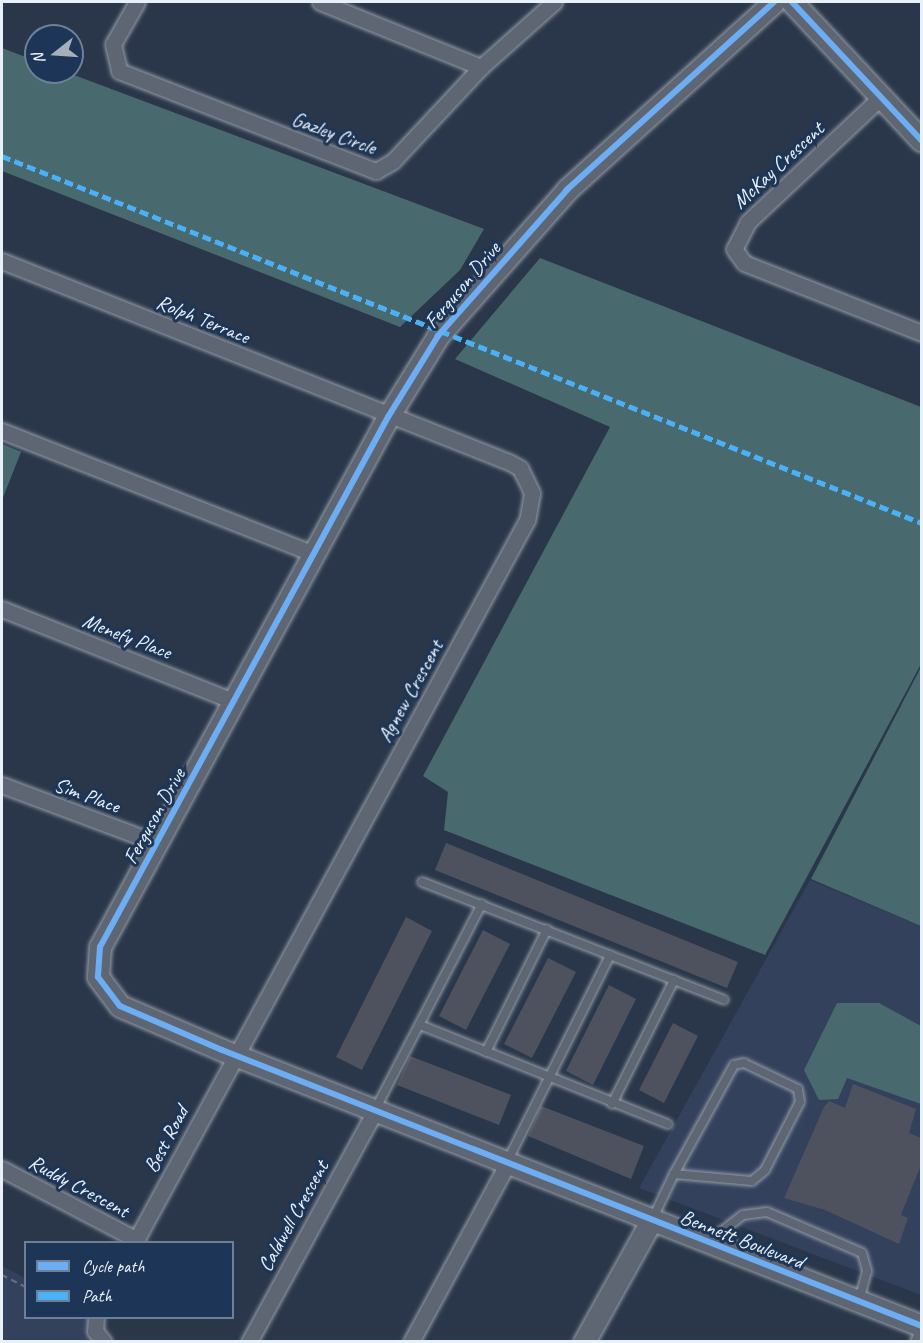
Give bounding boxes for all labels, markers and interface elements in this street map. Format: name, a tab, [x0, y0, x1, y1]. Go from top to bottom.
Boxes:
north arrow	[24, 24, 84, 84]
text: N	[28, 51, 50, 66]
street label: Gazley Circle	[288, 106, 380, 160]
street label: McKay Crescent	[727, 116, 829, 214]
street label: Ferguson Drive	[418, 236, 506, 334]
street label: Rolph Terrace	[153, 289, 253, 349]
street label: Menefy Place	[79, 607, 175, 665]
street label: Agnew Crescent	[372, 636, 448, 746]
street label: Ferguson Drive	[117, 764, 191, 868]
street label: Sim Place	[51, 771, 123, 819]
street label: Best Road	[138, 1101, 194, 1177]
street label: Ruddy Crescent	[25, 1149, 133, 1223]
street label: Caldwell Crescent	[252, 1156, 334, 1276]
street label: Bennett Boulevard	[676, 1204, 808, 1274]
legend	[24, 1241, 234, 1319]
text: Cycle path	[82, 1255, 144, 1277]
text: Path	[82, 1285, 112, 1307]

